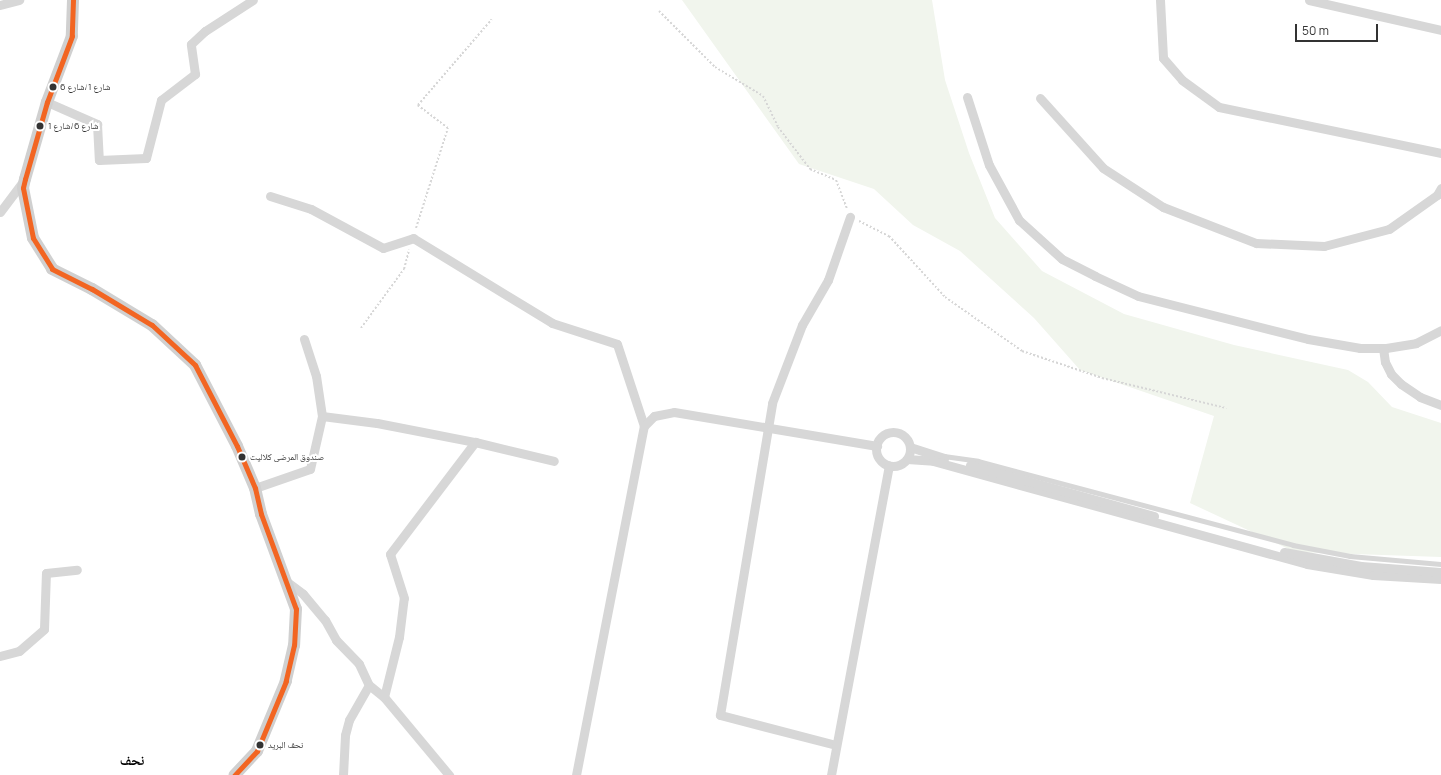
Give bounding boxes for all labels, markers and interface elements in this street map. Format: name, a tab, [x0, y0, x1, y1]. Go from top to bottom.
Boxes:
scale bar	[1297, 16, 1380, 42]
text: 50 m	[1302, 22, 1329, 39]
marker: شارع 1/شارع 6	[48, 82, 58, 92]
place label: شارع 1/شارع 6	[60, 82, 110, 92]
marker: شارع 6/شارع 1	[35, 121, 45, 131]
place label: شارع 6/شارع 1	[48, 121, 98, 131]
marker: صندوق المرضى كلاليت	[237, 452, 247, 462]
place label: صندوق المرضى كلاليت	[250, 452, 324, 462]
marker: نحف البريد	[255, 740, 265, 750]
place label: نحف البريد	[268, 740, 303, 750]
district label: نحف	[120, 752, 144, 768]

